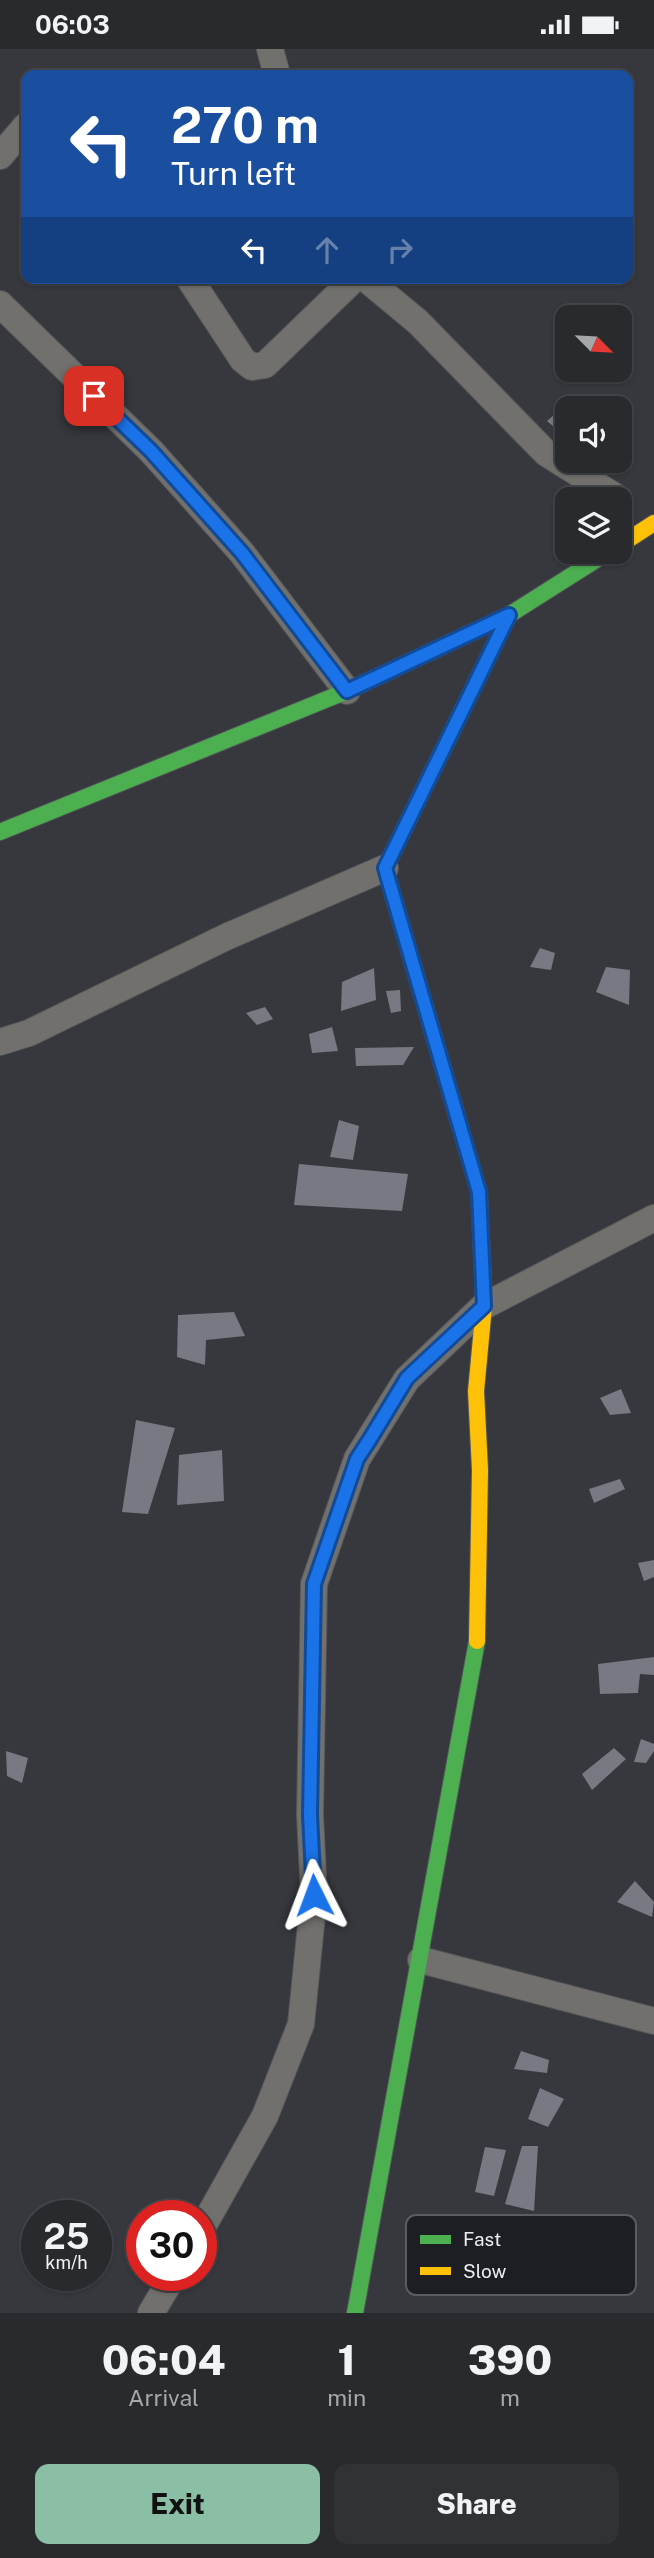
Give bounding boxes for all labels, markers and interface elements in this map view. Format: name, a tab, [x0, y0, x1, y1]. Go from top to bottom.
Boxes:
text: 06:03	[35, 9, 110, 40]
text: 270 m	[171, 96, 319, 154]
icon: left	[56, 98, 147, 189]
text: Turn left	[171, 155, 296, 192]
icon: left	[235, 231, 273, 269]
icon: ahead	[308, 231, 346, 269]
icon: right	[381, 231, 419, 269]
north arrow	[555, 305, 632, 381]
map controls	[555, 305, 632, 564]
pin	[64, 366, 124, 426]
icon: arrive	[75, 377, 113, 415]
button: sound	[555, 396, 632, 473]
button: layers	[555, 487, 632, 564]
position arrow	[277, 1858, 351, 1932]
speed limit sign: 30	[126, 2200, 217, 2291]
legend	[406, 2215, 636, 2295]
text: 25	[44, 2216, 89, 2257]
text: Fast	[463, 2228, 501, 2250]
text: km/h	[45, 2252, 88, 2273]
text: Slow	[463, 2260, 507, 2282]
text: 06:04	[102, 2335, 226, 2384]
text: 1	[337, 2335, 356, 2384]
text: 390	[468, 2335, 552, 2384]
text: Arrival	[128, 2384, 199, 2411]
text: min	[327, 2384, 366, 2411]
text: m	[500, 2384, 520, 2411]
button: Exit	[35, 2464, 320, 2544]
button: Share	[334, 2464, 619, 2544]

